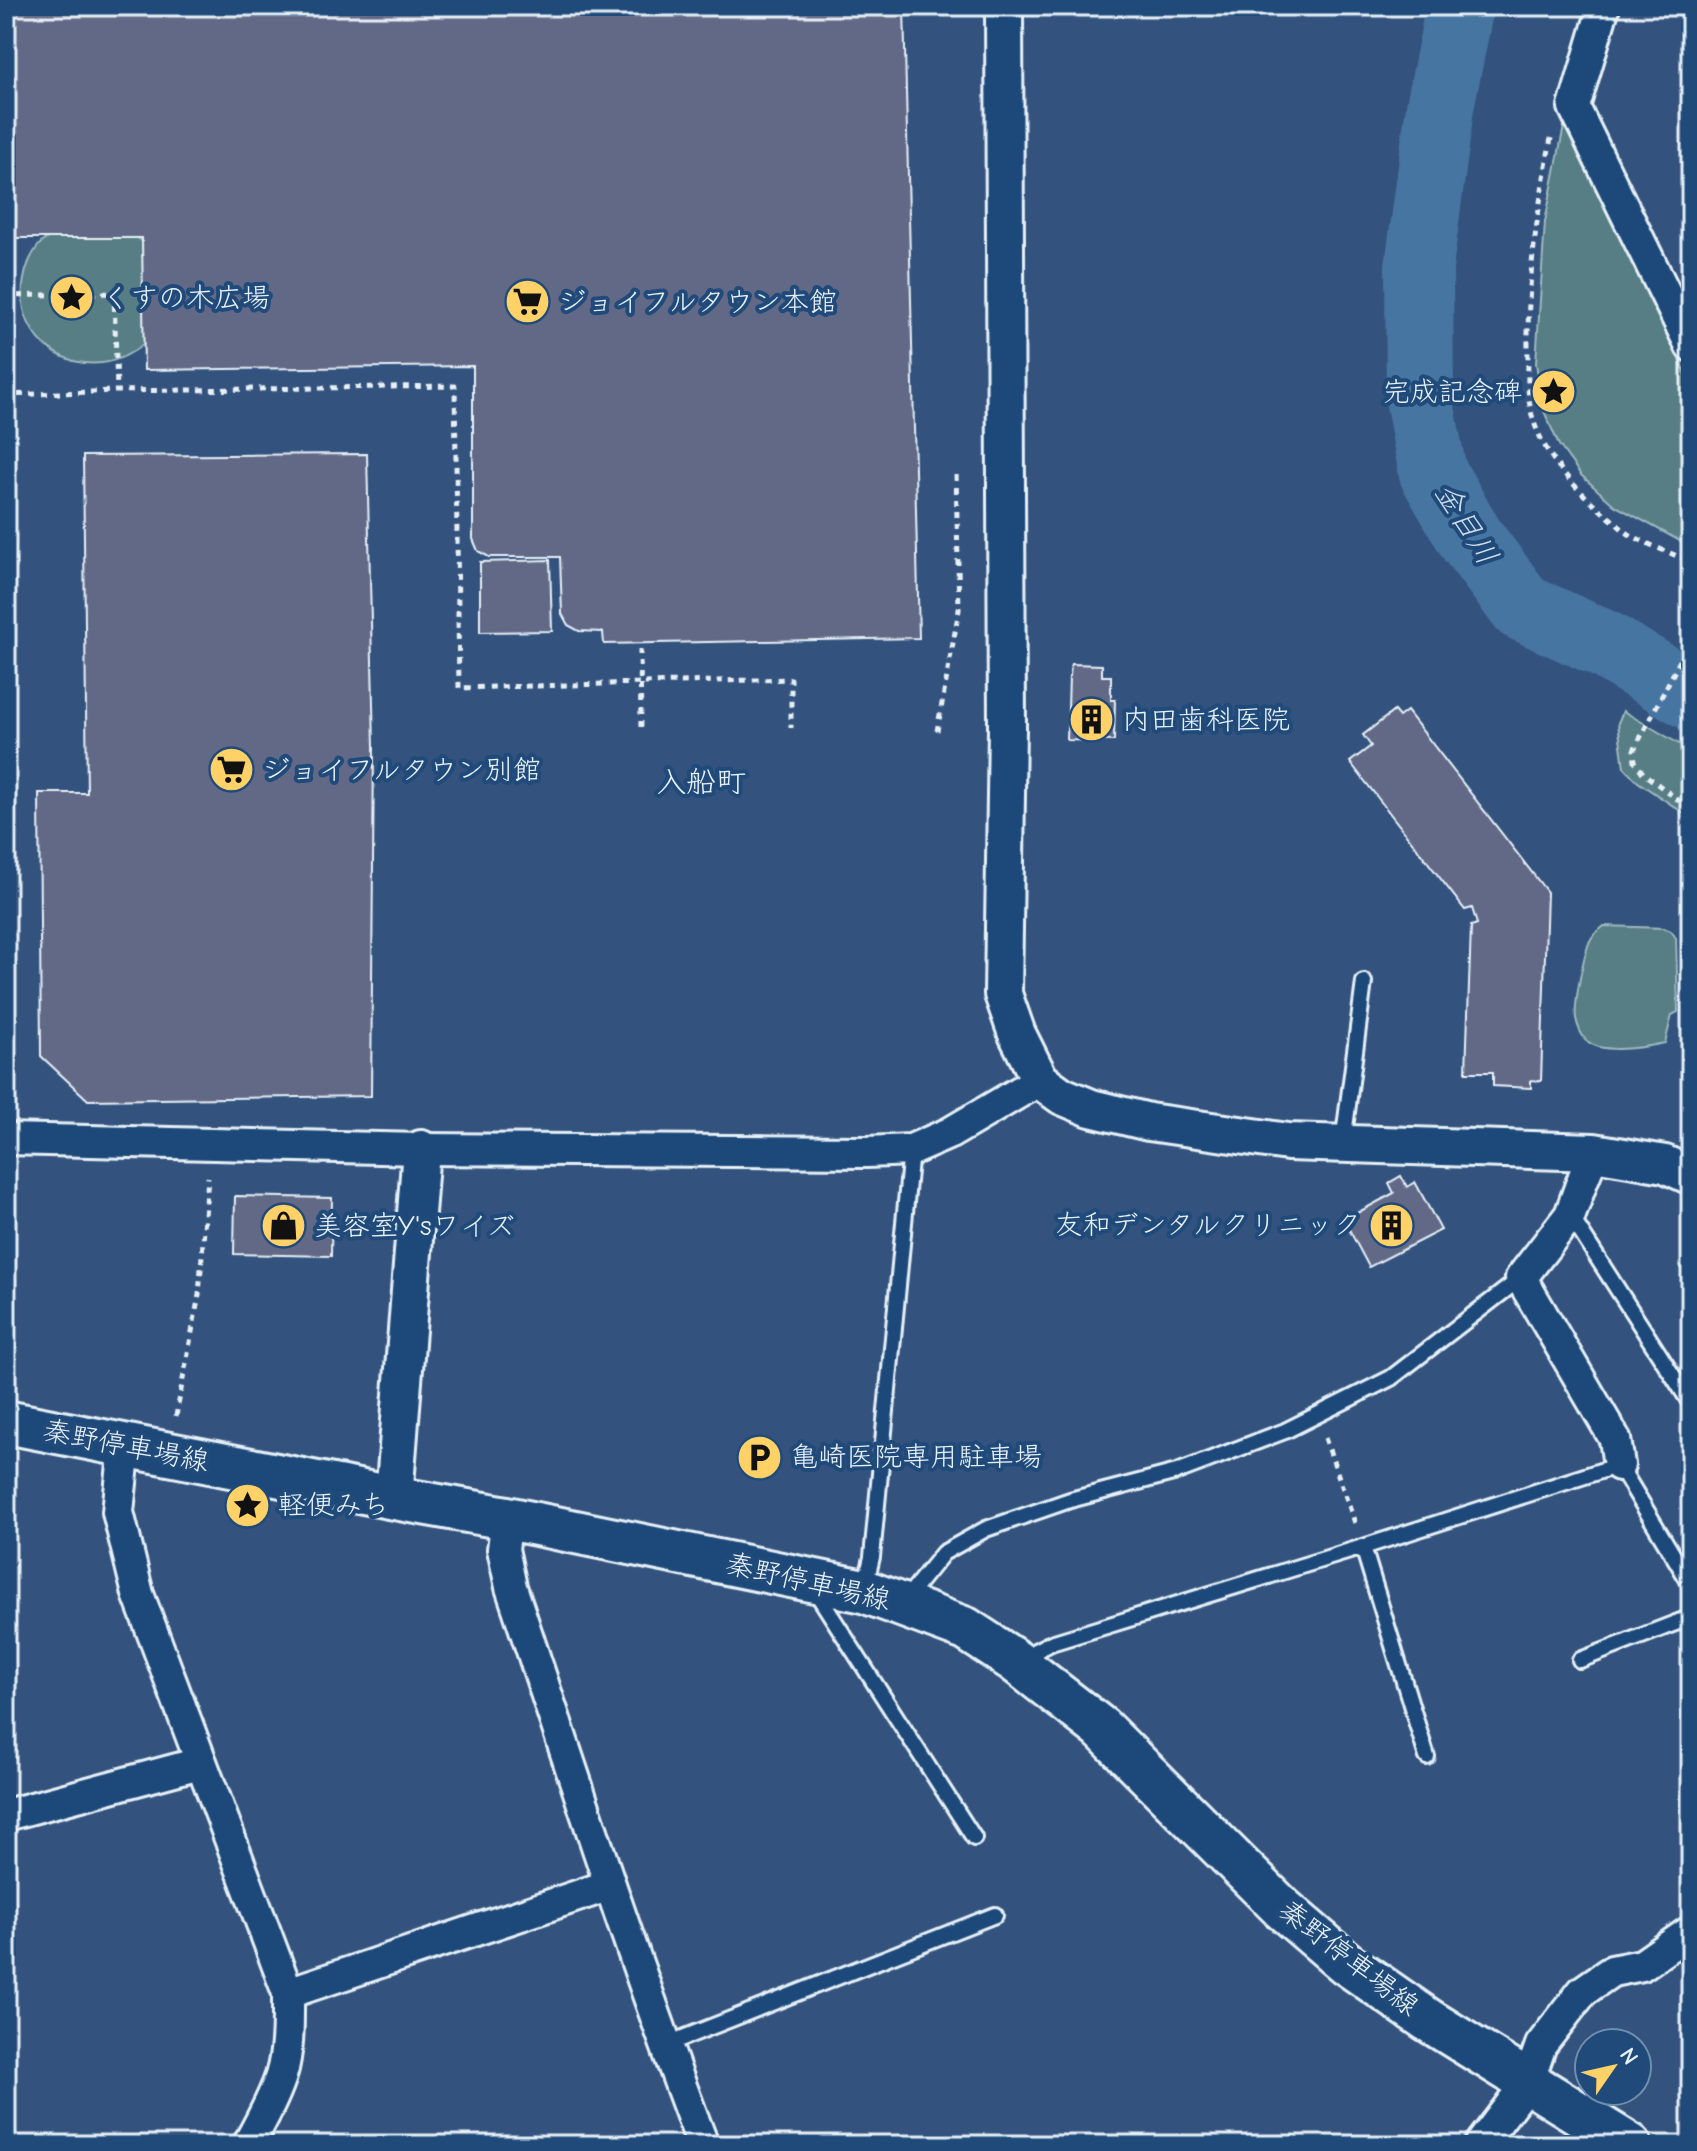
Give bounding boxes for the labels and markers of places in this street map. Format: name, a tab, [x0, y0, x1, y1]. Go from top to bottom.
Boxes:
place icon: くすの木広場	[47, 274, 95, 322]
supermarket icon: ジョイフルタウン本館	[503, 278, 551, 326]
place label: くすの木広場	[102, 282, 270, 314]
place label: ジョイフルタウン本館	[558, 286, 837, 318]
place icon: 完成記念碑	[1529, 368, 1577, 416]
place label: 完成記念碑	[1382, 376, 1522, 408]
building icon: 内田歯科医院	[1067, 696, 1115, 744]
place label: 内田歯科医院	[1122, 704, 1290, 736]
supermarket icon: ジョイフルタウン別館	[207, 746, 255, 794]
place label: ジョイフルタウン別館	[262, 754, 541, 786]
building icon: 友和デンタルクリニック	[1368, 1201, 1416, 1249]
shop icon: 美容室Y'sワイズ	[259, 1202, 307, 1250]
place label: 友和デンタルクリニック	[1055, 1209, 1361, 1241]
place label: 美容室Y'sワイズ	[314, 1210, 515, 1242]
parking icon: 亀崎医院専用駐車場	[735, 1433, 783, 1481]
place label: 亀崎医院専用駐車場	[790, 1441, 1042, 1473]
place icon: 軽便みち	[223, 1481, 271, 1529]
place label: 軽便みち	[278, 1489, 389, 1521]

